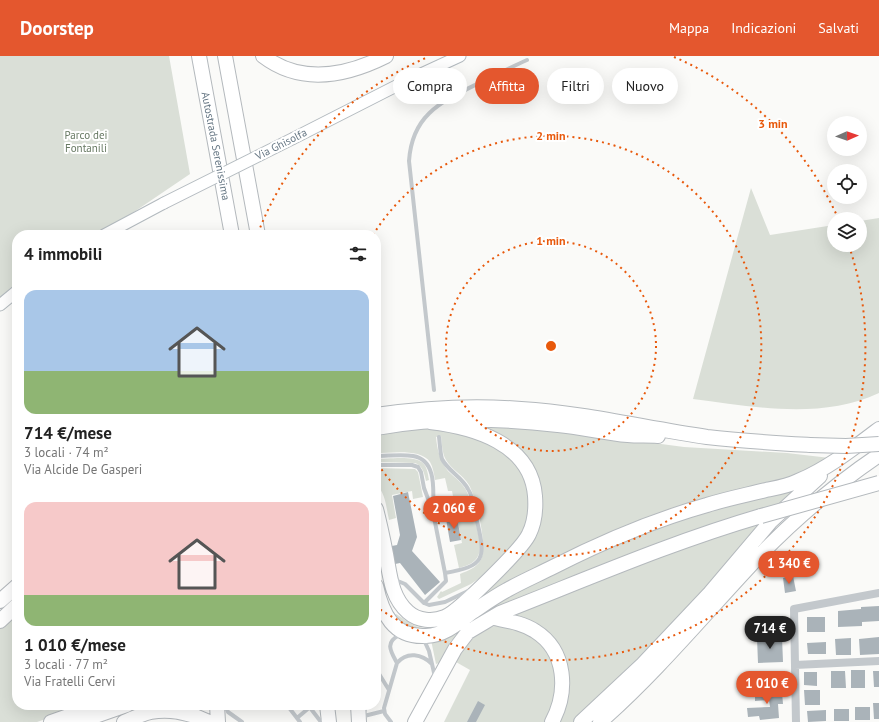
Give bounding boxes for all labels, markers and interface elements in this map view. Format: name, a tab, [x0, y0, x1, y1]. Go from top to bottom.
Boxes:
text: Doorstep	[20, 16, 94, 40]
text: Mappa	[669, 19, 709, 37]
text: Indicazioni	[731, 19, 796, 37]
text: Salvati	[818, 19, 859, 37]
chip: Compra	[393, 68, 467, 104]
chip: Affitta	[475, 68, 539, 104]
chip: Filtri	[547, 68, 604, 104]
chip: Nuovo	[612, 68, 678, 104]
street label: Autostrada Serenissima	[199, 91, 233, 201]
text: 3 min	[758, 116, 788, 131]
north arrow	[827, 116, 867, 156]
map controls	[827, 116, 867, 252]
street label: Via Ghisolfa	[252, 125, 309, 163]
park label: Parco dei Fontanili	[65, 128, 108, 155]
text: 2 min	[536, 128, 566, 143]
button: locate	[827, 164, 867, 204]
button: layers	[827, 212, 867, 252]
text: 1 min	[536, 233, 566, 248]
text: 4 immobili	[24, 243, 102, 265]
icon: filters	[347, 243, 369, 265]
icon: home	[161, 316, 233, 388]
centre of rings	[544, 339, 558, 353]
text: 714 €/mese	[24, 422, 112, 444]
text: 3 locali · 74 m²	[24, 444, 109, 461]
text: Via Alcide De Gasperi	[24, 461, 142, 478]
pin: 2 060 €	[417, 496, 491, 530]
text: 2 060 €	[432, 500, 476, 517]
icon: home	[161, 528, 233, 600]
pin: 1 340 €	[752, 551, 826, 585]
text: 1 340 €	[767, 555, 811, 572]
pin: 714 €	[742, 616, 798, 650]
text: 714 €	[754, 620, 786, 637]
text: 1 010 €/mese	[24, 634, 126, 656]
text: 3 locali · 77 m²	[24, 656, 108, 673]
pin: 1 010 €	[730, 671, 804, 705]
text: Via Fratelli Cervi	[24, 673, 116, 690]
text: 1 010 €	[745, 675, 789, 692]

